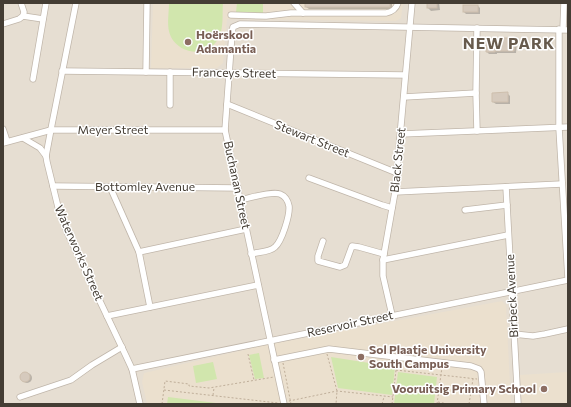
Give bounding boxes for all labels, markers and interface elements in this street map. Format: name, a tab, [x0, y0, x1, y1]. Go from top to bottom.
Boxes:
place label: Hoërskool Adamantia	[196, 27, 256, 55]
district label: NEW PARK	[463, 33, 555, 52]
marker: Hoërskool Adamantia	[183, 37, 193, 47]
street label: Franceys Street	[192, 64, 276, 80]
street label: Stewart Street	[273, 117, 352, 160]
street label: Meyer Street	[78, 122, 149, 136]
street label: Black Street	[387, 126, 407, 193]
street label: Buchanan Street	[222, 139, 254, 230]
street label: Bottomley Avenue	[95, 179, 195, 193]
street label: Waterworks Street	[52, 203, 107, 303]
street label: Birbeck Avenue	[502, 254, 520, 338]
street label: Reservoir Street	[305, 307, 394, 339]
place label: Sol Plaatje University South Campus	[369, 342, 487, 370]
marker: Sol Plaatje University South Campus	[356, 352, 366, 362]
place label: Vooruitsig Primary School	[392, 381, 536, 395]
marker: Vooruitsig Primary School	[539, 384, 549, 394]

